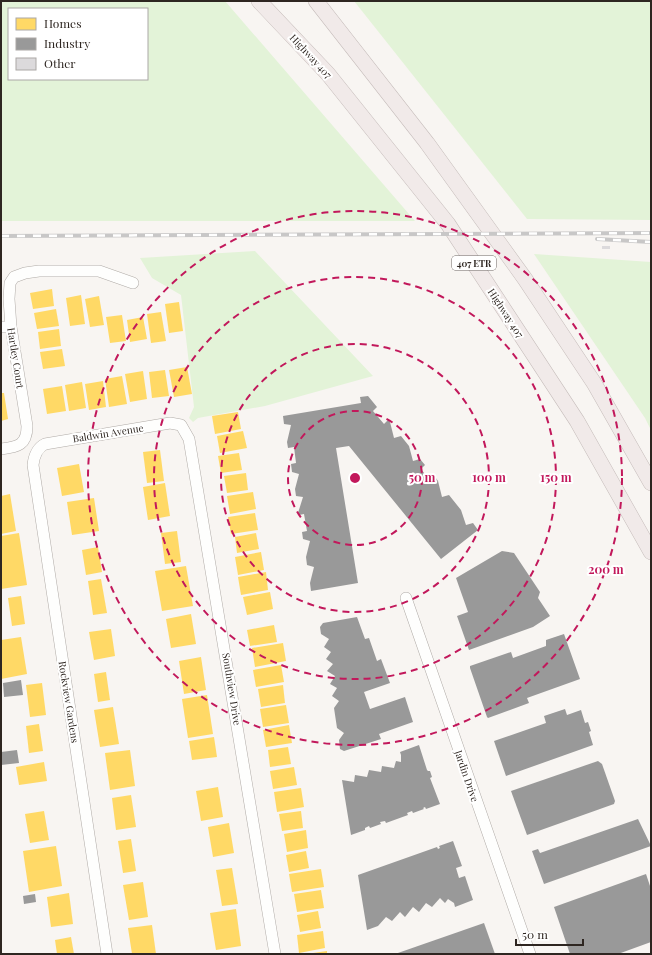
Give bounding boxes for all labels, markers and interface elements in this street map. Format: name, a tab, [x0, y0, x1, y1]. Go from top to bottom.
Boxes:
legend	[8, 8, 148, 80]
text: Homes	[44, 15, 82, 31]
street label: Highway 407	[287, 31, 335, 81]
text: Industry	[44, 35, 90, 51]
text: Other	[44, 55, 76, 71]
road number: 407 ETR	[452, 256, 496, 270]
street label: Highway 407	[485, 286, 527, 340]
street label: Hartley Court	[4, 326, 28, 390]
street label: Baldwin Avenue	[72, 420, 144, 446]
text: 50 m	[409, 469, 436, 485]
text: 100 m	[472, 469, 506, 485]
text: 150 m	[540, 469, 572, 485]
centre of rings	[348, 471, 362, 485]
text: 200 m	[588, 561, 624, 577]
street label: Southview Drive	[219, 652, 245, 726]
street label: Rockview Gardens	[56, 660, 82, 744]
street label: Jardin Drive	[451, 747, 482, 804]
scale bar	[516, 921, 583, 947]
text: 50 m	[522, 926, 548, 942]

